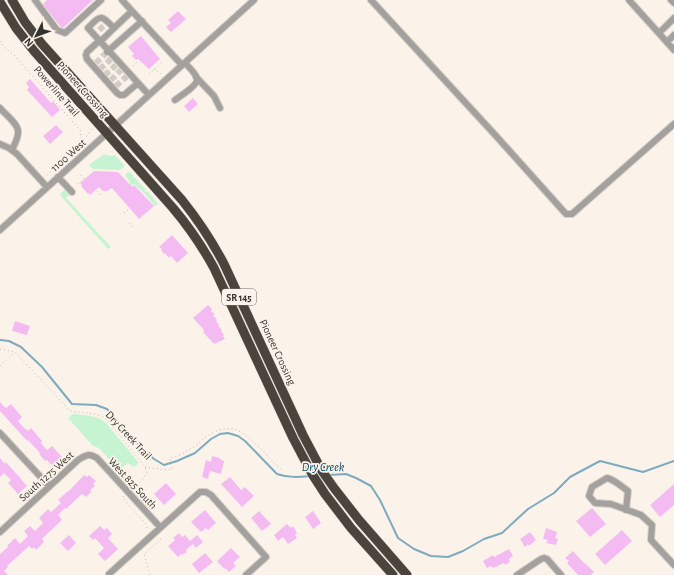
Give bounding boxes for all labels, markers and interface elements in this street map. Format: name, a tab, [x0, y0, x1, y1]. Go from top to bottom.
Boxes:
north arrow	[16, 16, 56, 56]
text: N	[22, 36, 36, 49]
street label: Pioneer Crossing	[55, 59, 111, 120]
street label: Powerline Trail	[32, 64, 81, 119]
street label: 1100 West	[49, 137, 88, 174]
road number: SR 145	[222, 289, 256, 305]
street label: Pioneer Crossing	[258, 318, 298, 387]
street label: Dry Creek Trail	[103, 409, 154, 462]
street label: South 1275 West	[17, 449, 76, 503]
street label: West 825 South	[106, 456, 159, 511]
water label: Dry Creek	[302, 461, 345, 473]

